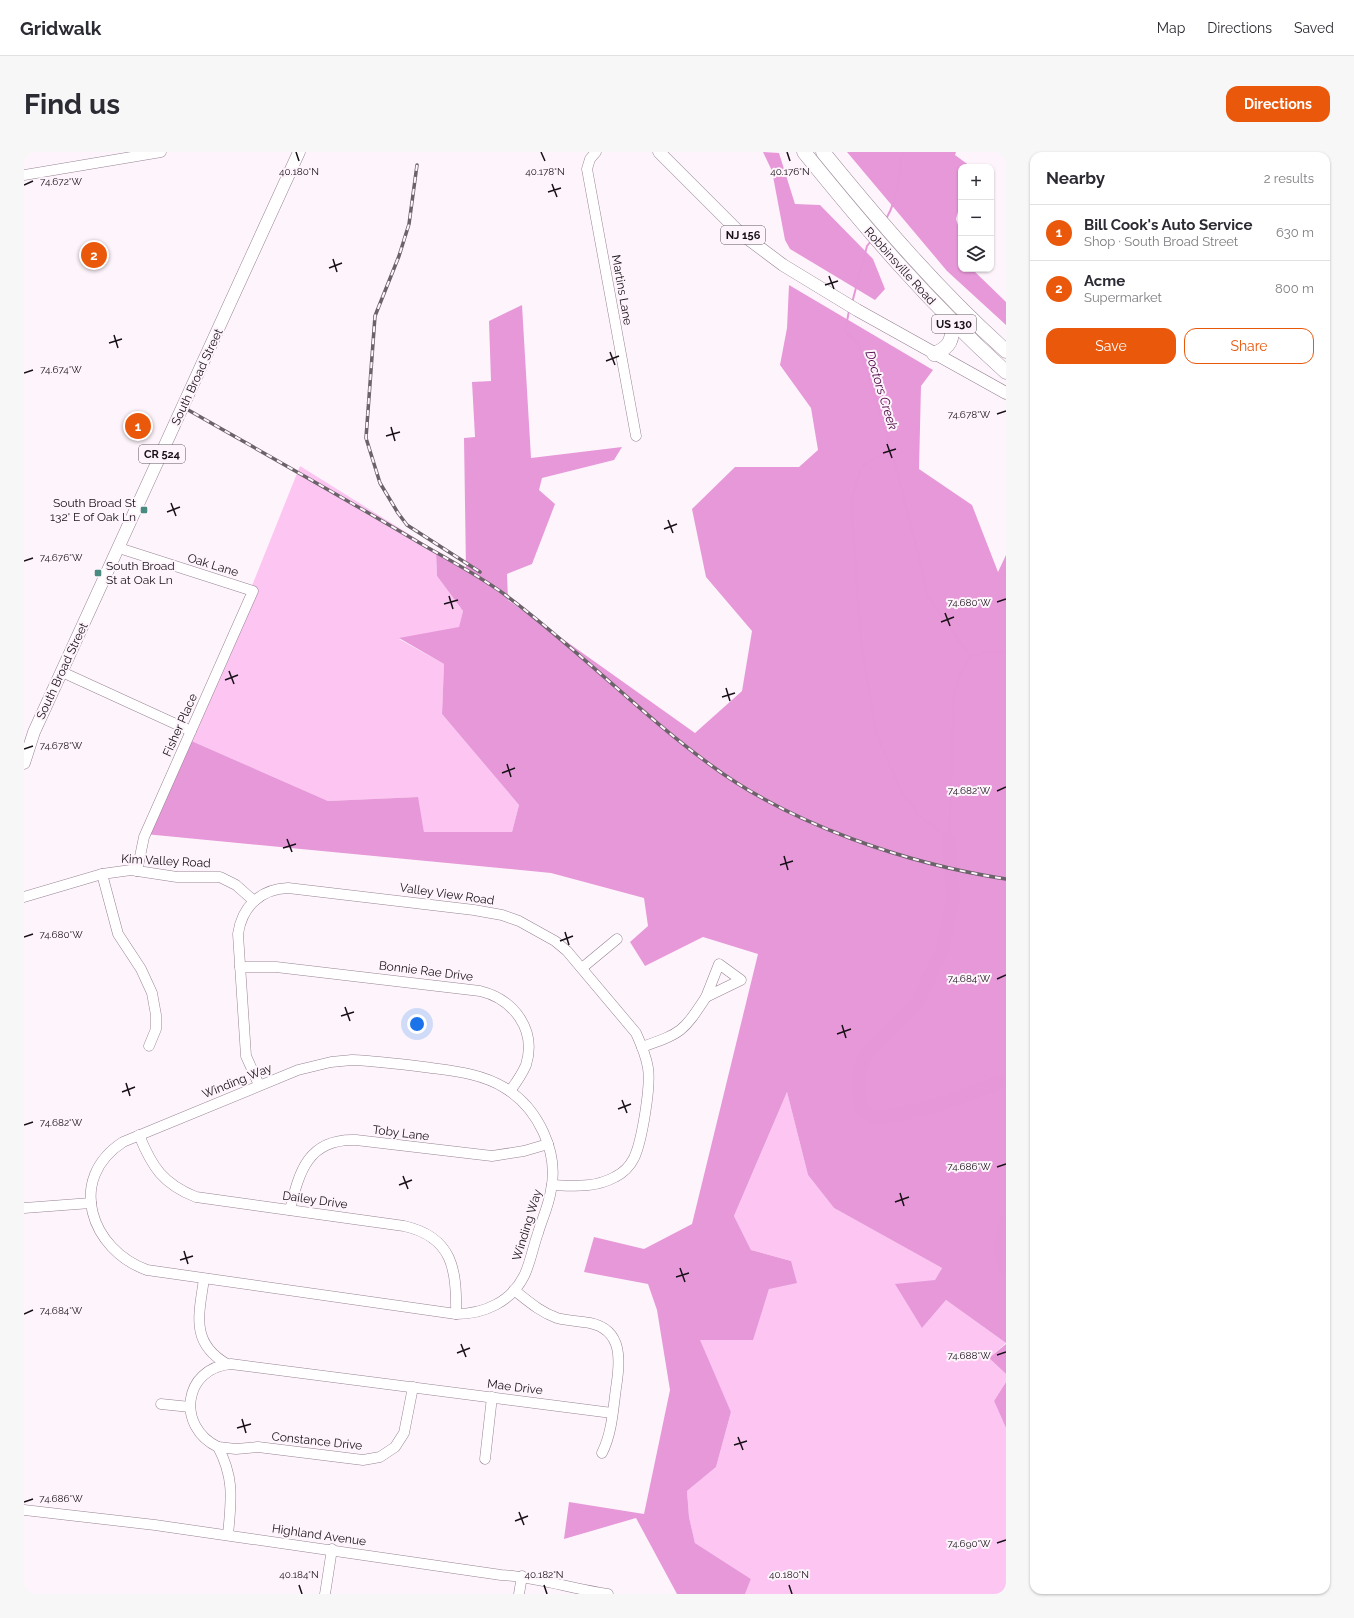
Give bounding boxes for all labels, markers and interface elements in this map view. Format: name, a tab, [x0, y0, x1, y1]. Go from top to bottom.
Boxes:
text: Gridwalk	[20, 17, 101, 39]
text: Map	[1157, 20, 1185, 36]
text: Directions	[1207, 20, 1272, 36]
text: Saved	[1294, 20, 1334, 36]
button: Directions	[1226, 86, 1330, 122]
text: Find us	[24, 88, 120, 121]
map controls	[958, 164, 994, 272]
button: +	[958, 164, 994, 200]
text: 40.180°N	[279, 166, 319, 177]
text: 40.178°N	[525, 166, 565, 177]
text: 40.176°N	[770, 166, 810, 177]
text: Nearby	[1046, 168, 1105, 188]
text: 2 results	[1264, 171, 1314, 186]
text: 74.672°W	[40, 176, 82, 187]
button: −	[958, 200, 994, 236]
text: Bill Cook's Auto Service	[1084, 216, 1252, 234]
street label: Robbinsville Road	[862, 224, 938, 308]
text: 1	[1056, 225, 1062, 240]
text: 630 m	[1276, 225, 1314, 240]
road number: NJ 156	[721, 226, 765, 244]
text: Shop · South Broad Street	[1084, 234, 1238, 249]
button: layers	[958, 236, 994, 272]
pin: 2	[81, 240, 107, 270]
street label: Martins Lane	[609, 254, 635, 326]
text: Acme	[1084, 272, 1125, 290]
text: 2	[1055, 281, 1063, 296]
text: 800 m	[1275, 281, 1314, 296]
text: Supermarket	[1084, 290, 1162, 305]
road number: US 130	[932, 315, 976, 333]
street label: South Broad Street	[168, 326, 226, 428]
button: Save	[1046, 328, 1176, 364]
button: Share	[1184, 328, 1314, 364]
water label: Doctors Creek	[862, 349, 901, 432]
text: 74.674°W	[40, 364, 82, 375]
text: 74.678°W	[948, 409, 991, 420]
pin: 1	[125, 411, 151, 441]
road number: CR 524	[139, 445, 185, 463]
place label: South Broad St 132' E of Oak Ln	[50, 496, 136, 524]
marker: South Broad St 132' E of Oak Ln	[139, 505, 149, 515]
street label: Oak Lane	[186, 551, 240, 579]
text: 74.676°W	[40, 552, 83, 563]
place label: South Broad St at Oak Ln	[106, 559, 175, 587]
marker: South Broad St at Oak Ln	[93, 568, 103, 578]
text: 74.680°W	[947, 597, 991, 608]
street label: South Broad Street	[33, 620, 91, 722]
street label: Fisher Place	[160, 691, 200, 759]
text: 74.678°W	[40, 740, 83, 751]
text: 74.682°W	[948, 785, 991, 796]
street label: Kim Valley Road	[121, 852, 211, 870]
street label: Valley View Road	[399, 880, 495, 908]
text: 74.680°W	[39, 929, 83, 940]
street label: Bonnie Rae Drive	[378, 958, 474, 984]
text: 74.684°W	[948, 973, 991, 984]
your location	[407, 1014, 427, 1034]
street label: Winding Way	[200, 1060, 274, 1101]
text: 74.682°W	[40, 1117, 83, 1128]
street label: Toby Lane	[372, 1123, 430, 1143]
text: 74.686°W	[947, 1161, 991, 1172]
street label: Winding Way	[509, 1187, 545, 1262]
street label: Dailey Drive	[281, 1188, 349, 1212]
text: 74.684°W	[40, 1305, 83, 1316]
text: 74.688°W	[947, 1350, 991, 1361]
street label: Mae Drive	[486, 1377, 544, 1397]
street label: Constance Drive	[271, 1429, 363, 1453]
text: 74.686°W	[39, 1493, 83, 1504]
street label: Highland Avenue	[271, 1521, 367, 1549]
text: 74.690°W	[947, 1538, 991, 1549]
text: 40.184°N	[279, 1569, 319, 1580]
text: 40.182°N	[524, 1569, 564, 1580]
text: 40.180°N	[769, 1569, 809, 1580]

